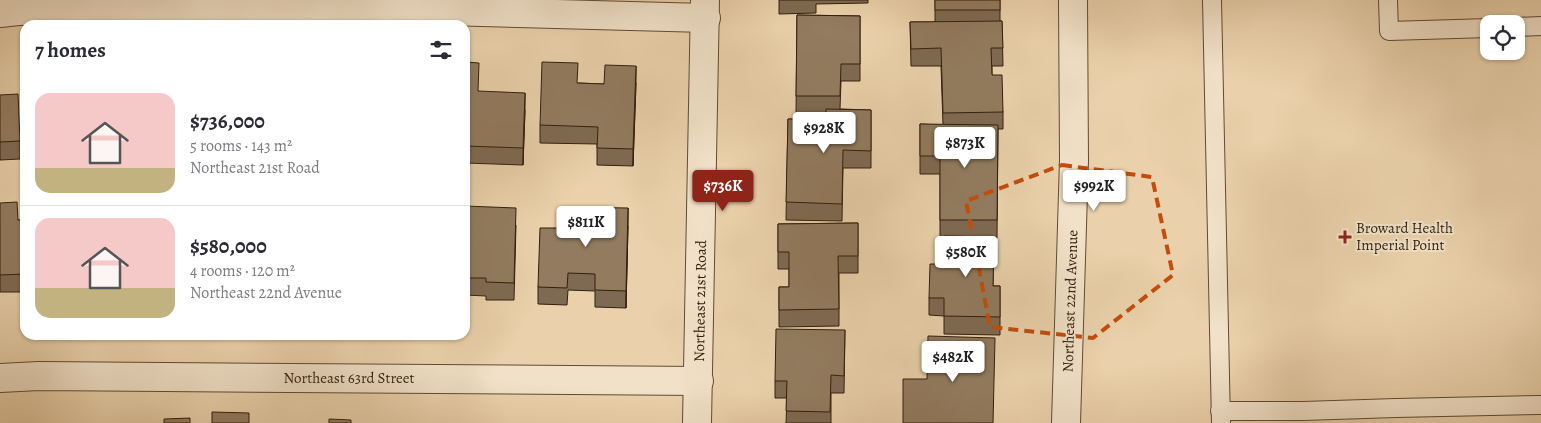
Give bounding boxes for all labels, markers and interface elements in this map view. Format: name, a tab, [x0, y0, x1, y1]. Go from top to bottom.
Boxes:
map controls	[1480, 15, 1525, 60]
button: locate	[1480, 15, 1525, 60]
text: 7 homes	[35, 36, 106, 64]
icon: filters	[427, 36, 455, 64]
text: $736,000	[190, 107, 265, 135]
pin: $928K	[789, 112, 859, 154]
icon: home	[75, 113, 135, 173]
text: $928K	[804, 117, 844, 139]
pin: $873K	[930, 126, 1000, 169]
text: $873K	[945, 132, 985, 154]
text: 5 rooms · 143 m²	[190, 135, 292, 157]
text: Northeast 21st Road	[190, 157, 320, 179]
pin: $736K	[688, 170, 758, 212]
pin: $992K	[1059, 170, 1129, 212]
text: $736K	[703, 175, 743, 197]
text: $992K	[1074, 175, 1114, 197]
pin: $811K	[551, 206, 621, 248]
text: $811K	[567, 211, 605, 233]
place label: Broward Health Imperial Point	[1356, 218, 1453, 255]
street label: Northeast 22nd Avenue	[1058, 229, 1082, 373]
marker: Broward Health Imperial Point	[1338, 230, 1352, 244]
text: $580,000	[190, 232, 267, 260]
pin: $580K	[931, 236, 1001, 278]
icon: home	[75, 238, 135, 298]
street label: Northeast 21st Road	[689, 239, 711, 362]
text: $580K	[946, 241, 986, 263]
text: 4 rooms · 120 m²	[190, 260, 295, 282]
text: Northeast 22nd Avenue	[190, 282, 342, 304]
pin: $482K	[918, 340, 988, 383]
text: $482K	[933, 346, 973, 368]
street label: Northeast 63rd Street	[284, 368, 415, 388]

